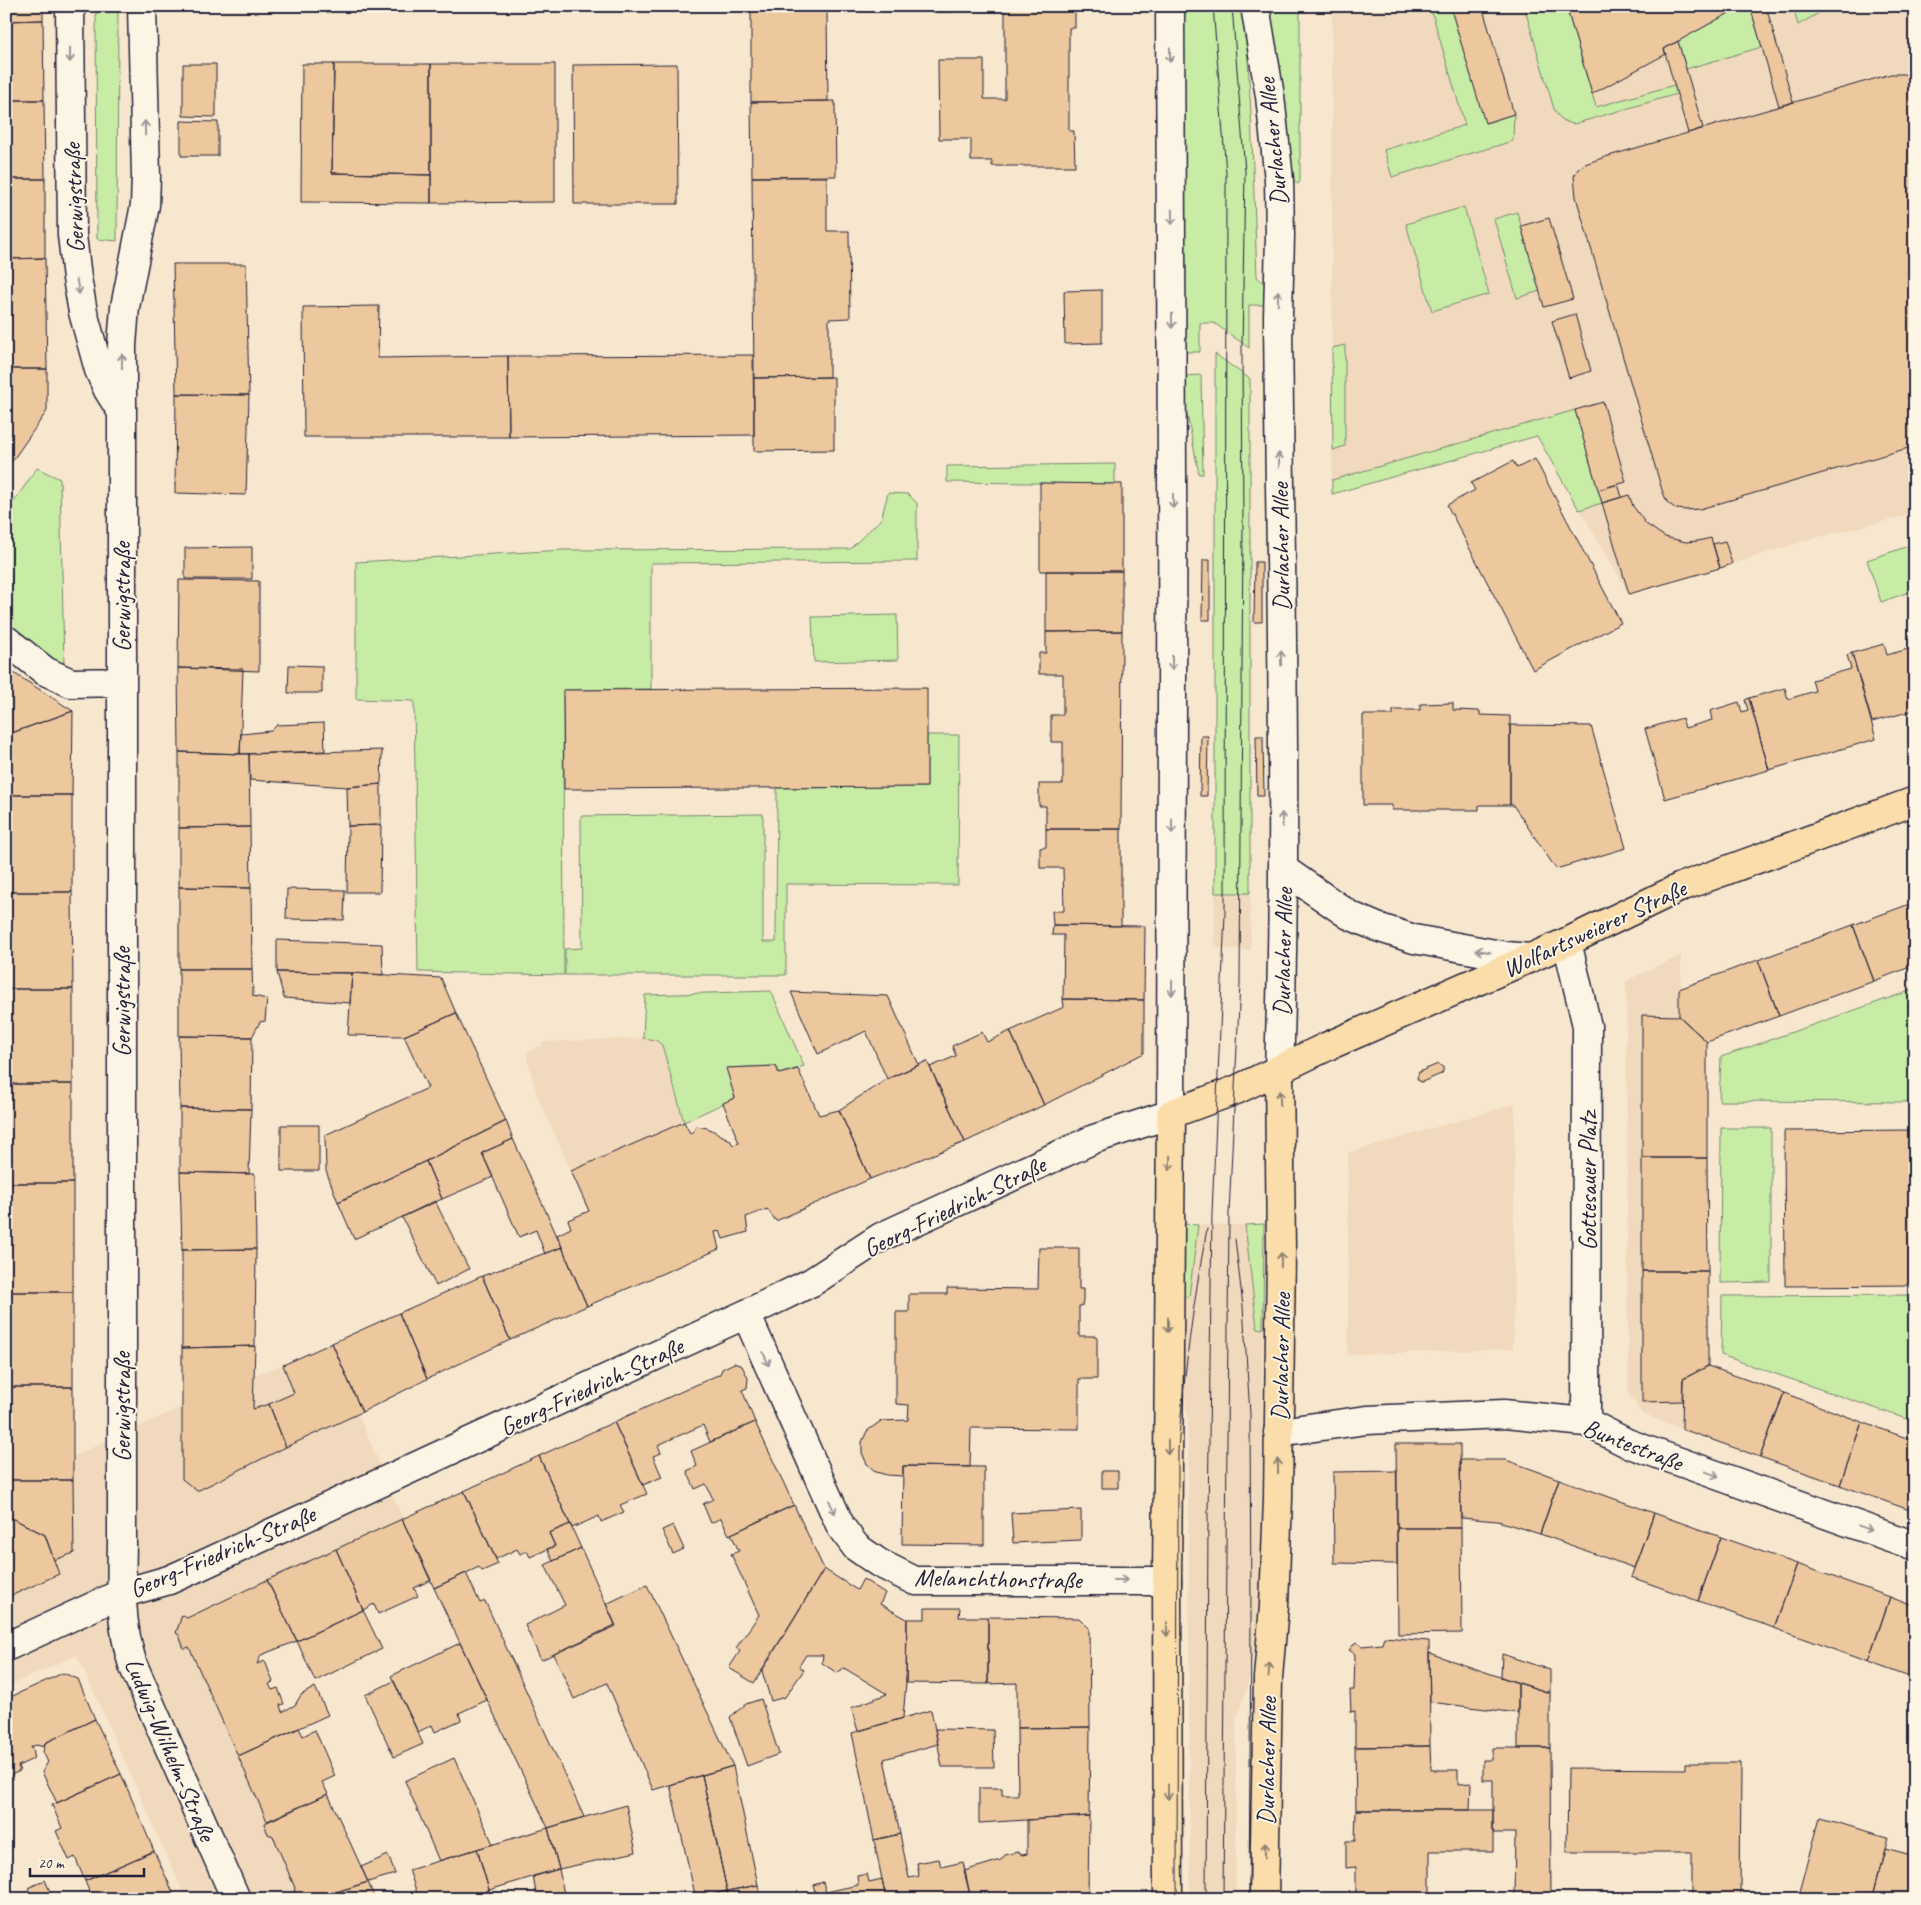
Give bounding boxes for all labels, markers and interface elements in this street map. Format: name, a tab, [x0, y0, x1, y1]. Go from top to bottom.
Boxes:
one-way arrow	[66, 47, 75, 63]
one-way arrow	[1166, 47, 1175, 63]
street label: Durlacher Allee	[1250, 75, 1296, 207]
one-way arrow	[140, 120, 150, 136]
street label: Gerwigstraße	[56, 141, 92, 253]
one-way arrow	[1167, 209, 1176, 225]
one-way arrow	[74, 279, 84, 295]
one-way arrow	[1274, 290, 1283, 306]
one-way arrow	[1167, 312, 1177, 329]
one-way arrow	[117, 354, 126, 370]
one-way arrow	[1274, 452, 1284, 468]
street label: Durlacher Allee	[1264, 481, 1298, 611]
one-way arrow	[1168, 492, 1178, 509]
street label: Gerwigstraße	[106, 540, 138, 652]
one-way arrow	[1276, 650, 1286, 666]
one-way arrow	[1168, 655, 1177, 671]
one-way arrow	[1277, 812, 1287, 828]
one-way arrow	[1167, 818, 1177, 834]
street label: Wolfartsweierer Straße	[1498, 872, 1693, 985]
street label: Durlacher Allee	[1266, 886, 1300, 1016]
street label: Gerwigstraße	[106, 945, 138, 1057]
one-way arrow	[1475, 946, 1491, 956]
one-way arrow	[1167, 980, 1177, 996]
one-way arrow	[1275, 1090, 1284, 1106]
street label: Gottesauer Platz	[1572, 1108, 1604, 1251]
street label: Georg-Friedrich-Straße	[858, 1148, 1053, 1265]
one-way arrow	[1165, 1154, 1174, 1170]
one-way arrow	[1276, 1253, 1286, 1269]
street label: Durlacher Allee	[1264, 1291, 1298, 1421]
one-way arrow	[1163, 1316, 1173, 1333]
street label: Georg-Friedrich-Straße	[494, 1330, 690, 1443]
street label: Gerwigstraße	[106, 1350, 138, 1462]
one-way arrow	[761, 1351, 771, 1366]
street label: Buntestraße	[1578, 1411, 1689, 1479]
one-way arrow	[1163, 1439, 1173, 1455]
one-way arrow	[1273, 1458, 1283, 1474]
one-way arrow	[1704, 1469, 1720, 1479]
street label: Georg-Friedrich-Straße	[125, 1498, 322, 1606]
one-way arrow	[827, 1499, 837, 1514]
one-way arrow	[1857, 1524, 1873, 1533]
street label: Melanchthonstraße	[914, 1562, 1084, 1596]
one-way arrow	[1112, 1575, 1128, 1585]
one-way arrow	[1162, 1621, 1172, 1637]
street label: Ludwig-Wilhelm-Straße	[117, 1653, 224, 1847]
one-way arrow	[1264, 1662, 1273, 1678]
street label: Durlacher Allee	[1250, 1695, 1284, 1825]
one-way arrow	[1163, 1784, 1173, 1800]
one-way arrow	[1260, 1842, 1269, 1858]
scale bar	[30, 1845, 144, 1877]
text: 20 m	[38, 1854, 65, 1873]

